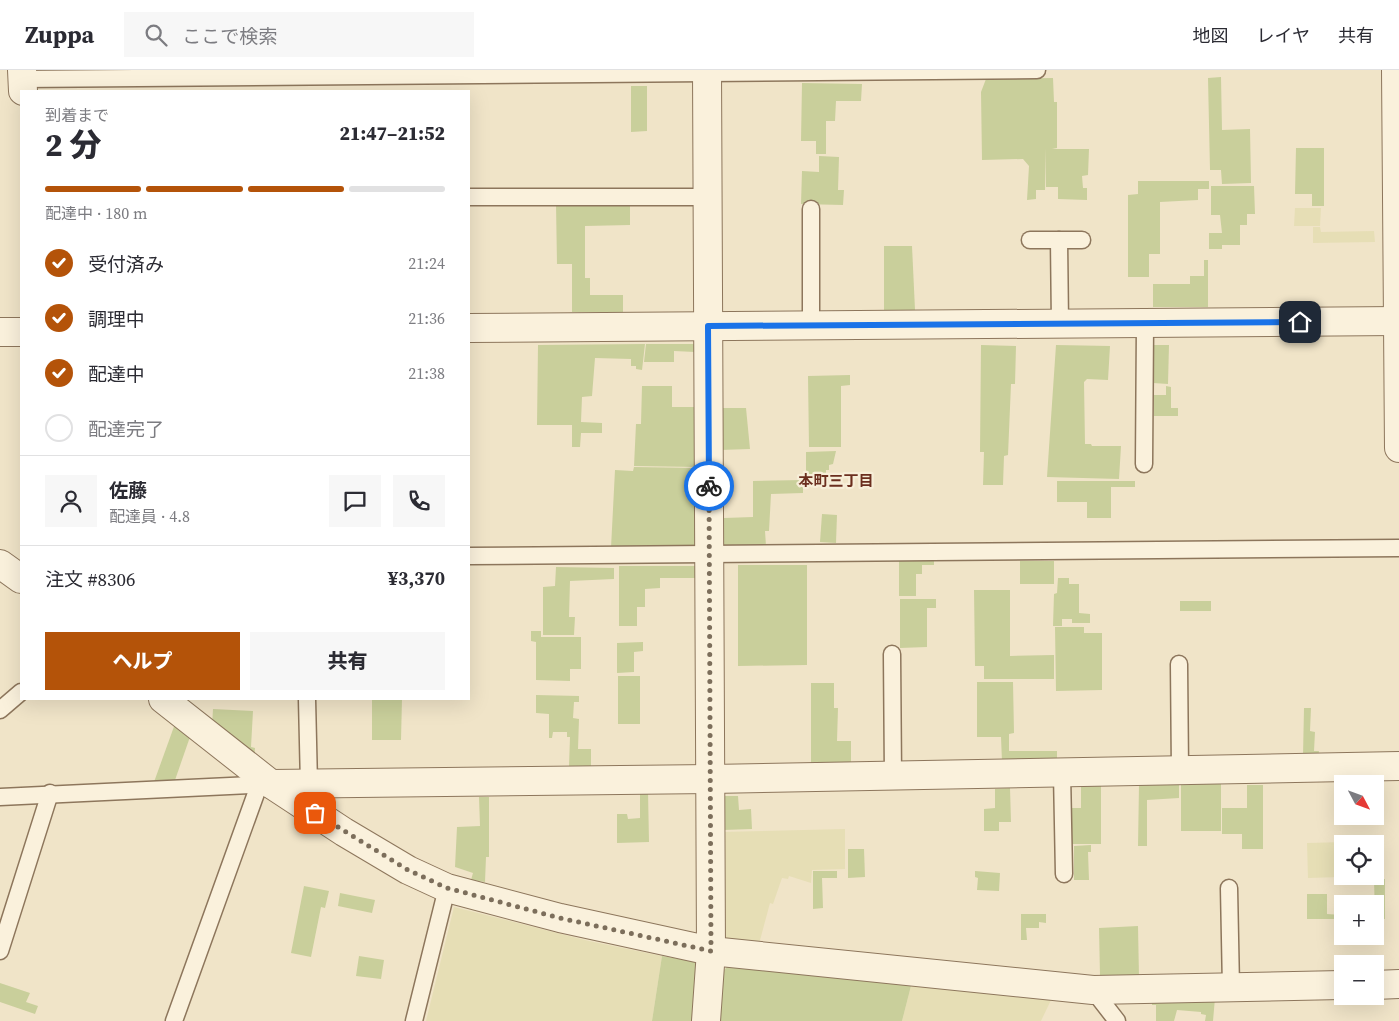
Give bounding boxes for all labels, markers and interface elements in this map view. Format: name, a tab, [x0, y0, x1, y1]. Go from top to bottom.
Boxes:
search box	[124, 12, 474, 57]
text: Zuppa	[25, 18, 94, 51]
icon: search	[142, 21, 170, 49]
text: ここで検索	[182, 23, 277, 49]
text: 地図	[1193, 23, 1229, 48]
text: レイヤ	[1257, 23, 1310, 48]
text: 共有	[1338, 23, 1374, 48]
text: 到着まで	[45, 104, 109, 126]
text: 21:47–21:52	[340, 120, 445, 146]
text: 2 分	[45, 123, 101, 167]
text: 配達中 · 180 m	[45, 202, 147, 224]
icon: check	[45, 249, 73, 277]
text: 受付済み	[88, 251, 164, 277]
text: 21:24	[408, 252, 445, 274]
pin	[1279, 301, 1321, 343]
icon: check	[45, 304, 73, 332]
text: 調理中	[88, 306, 145, 332]
text: 21:36	[408, 307, 445, 329]
icon: home	[1286, 308, 1314, 336]
icon: check	[45, 359, 73, 387]
text: 配達中	[88, 361, 145, 387]
text: 21:38	[408, 362, 445, 384]
text: 配達完了	[88, 416, 164, 442]
courier	[684, 461, 734, 511]
district label: 本町三丁目	[798, 470, 874, 491]
icon: bike	[695, 472, 723, 500]
button: person	[45, 475, 97, 527]
button: chat	[329, 475, 381, 527]
button: phone	[393, 475, 445, 527]
text: 佐藤	[109, 477, 147, 503]
text: 配達員 · 4.8	[109, 505, 190, 527]
text: ¥3,370	[388, 565, 445, 591]
text: 注文 #8306	[45, 566, 135, 592]
button: ヘルプ	[45, 632, 240, 690]
button: 共有	[250, 632, 445, 690]
north arrow	[1334, 775, 1384, 825]
map controls	[1334, 775, 1384, 1005]
pin	[294, 792, 336, 834]
icon: bag	[301, 799, 329, 827]
button: locate	[1334, 835, 1384, 885]
button: +	[1334, 895, 1384, 945]
button: −	[1334, 955, 1384, 1005]

